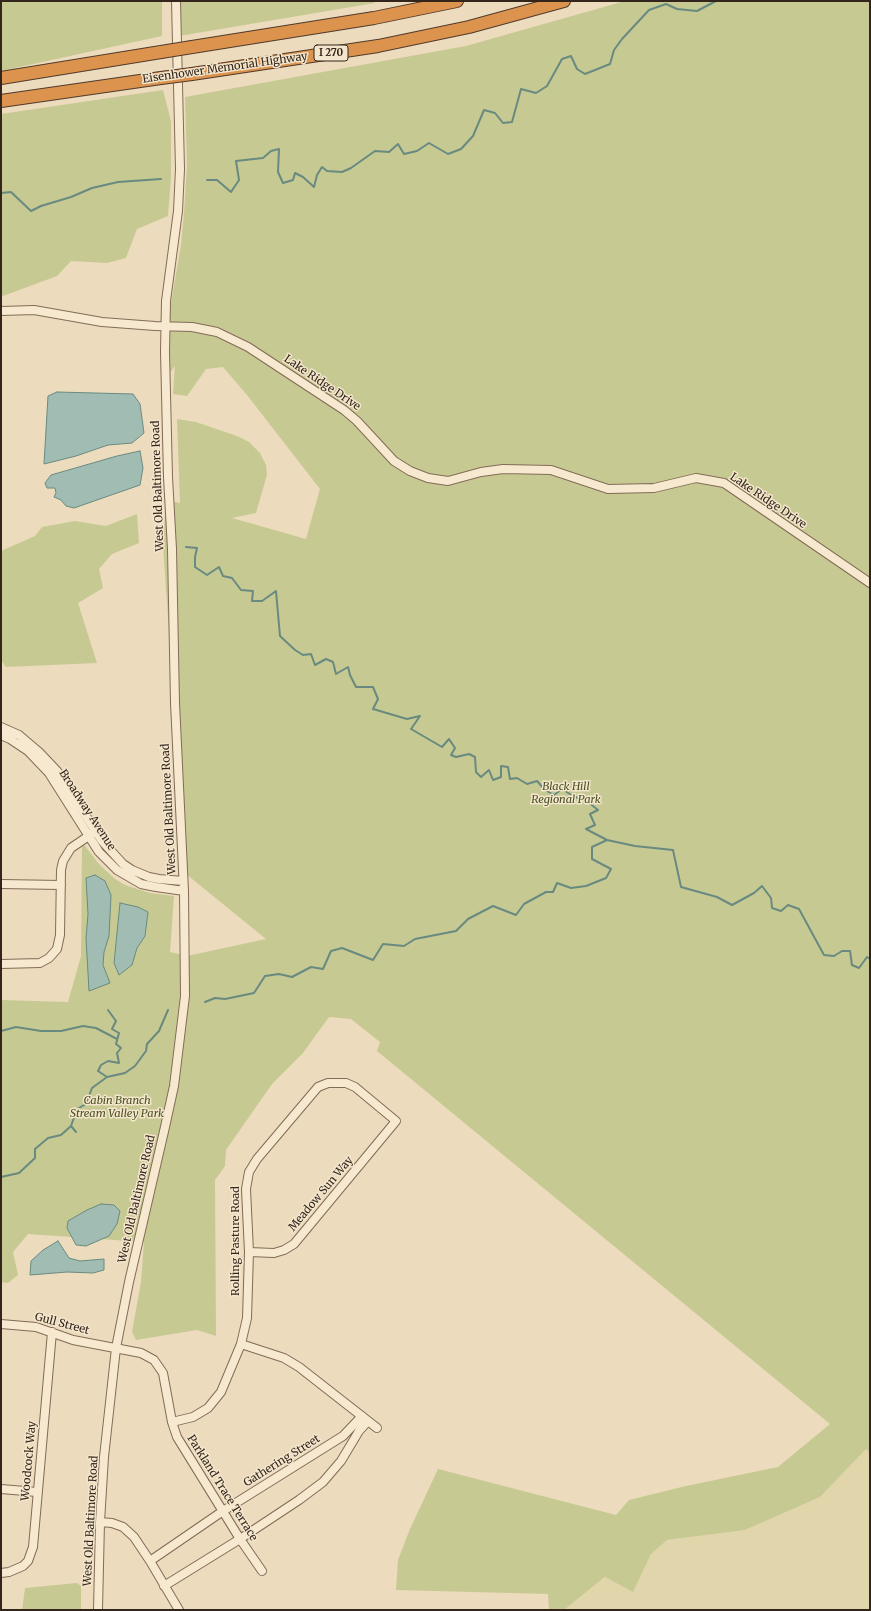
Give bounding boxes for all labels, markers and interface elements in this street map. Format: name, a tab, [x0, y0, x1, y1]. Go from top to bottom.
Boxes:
road number: I 270	[314, 45, 348, 61]
street label: Eisenhower Memorial Highway	[142, 50, 308, 86]
street label: Lake Ridge Drive	[281, 353, 363, 413]
street label: West Old Baltimore Road	[149, 420, 167, 552]
street label: Lake Ridge Drive	[727, 471, 809, 531]
street label: West Old Baltimore Road	[159, 743, 179, 875]
street label: Broadway Avenue	[56, 767, 118, 853]
park label: Black Hill Regional Park	[531, 780, 601, 806]
park label: Cabin Branch Stream Valley Park	[70, 1094, 164, 1120]
street label: West Old Baltimore Road	[116, 1134, 158, 1264]
street label: Meadow Sun Way	[286, 1154, 356, 1234]
street label: Rolling Pasture Road	[229, 1186, 243, 1296]
street label: Gull Street	[33, 1310, 91, 1338]
street label: Woodcock Way	[19, 1420, 39, 1502]
street label: Gathering Street	[241, 1432, 323, 1490]
street label: Parkland Trace Terrace	[184, 1433, 260, 1543]
street label: West Old Baltimore Road	[81, 1455, 101, 1587]

